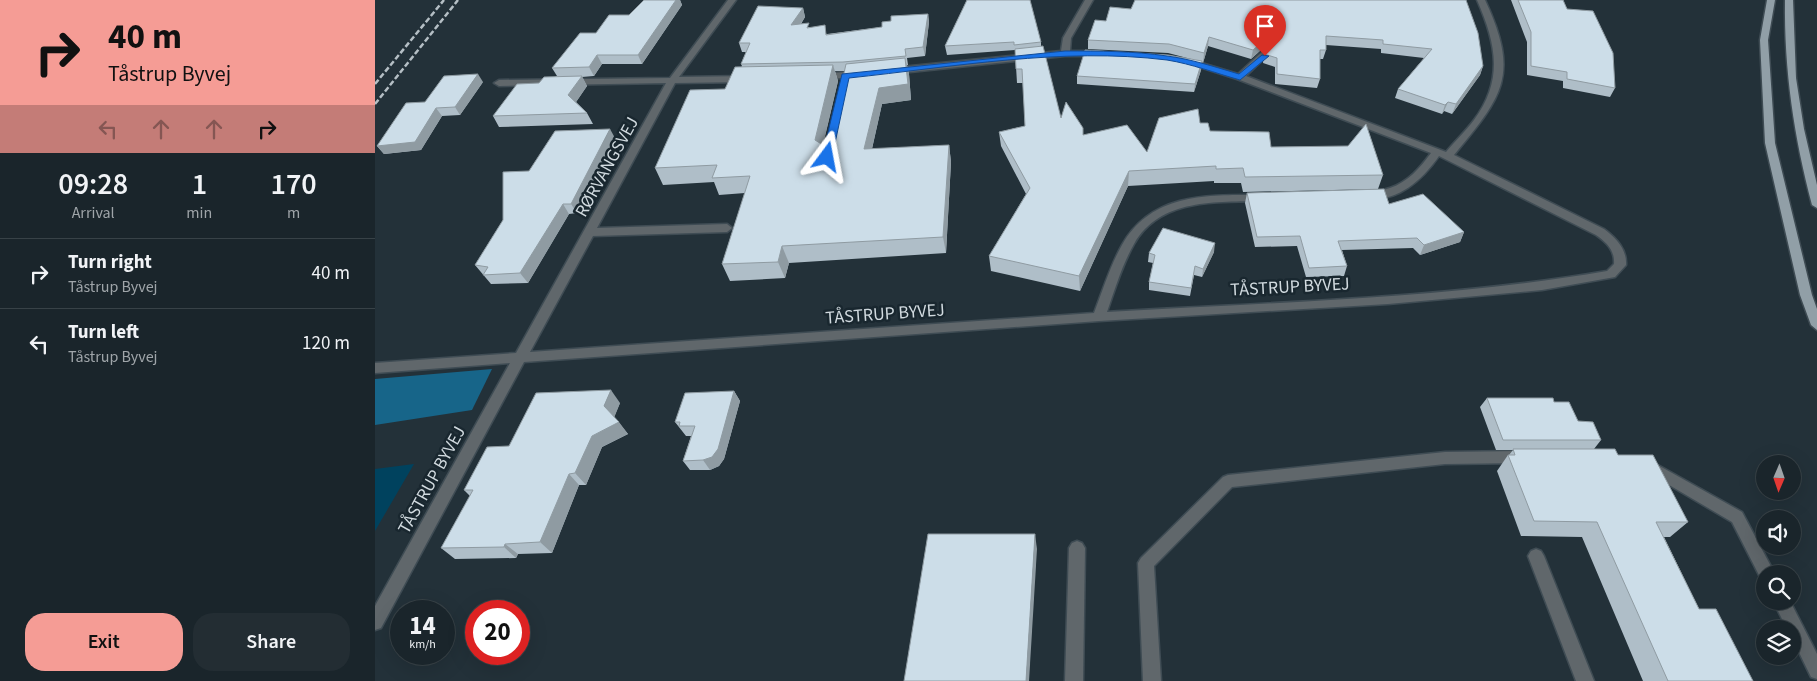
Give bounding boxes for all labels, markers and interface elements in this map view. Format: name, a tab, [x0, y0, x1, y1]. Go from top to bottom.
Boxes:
pin	[1244, 5, 1286, 56]
text: 40 m	[108, 12, 182, 62]
icon: arrive	[1251, 12, 1279, 40]
icon: right	[25, 20, 90, 85]
text: Tåstrup Byvej	[108, 58, 231, 90]
street label: RØRVANGSVEJ	[569, 112, 645, 222]
icon: left	[94, 115, 122, 143]
icon: ahead	[147, 115, 175, 143]
icon: ahead	[200, 115, 228, 143]
icon: right	[253, 115, 281, 143]
position arrow	[800, 130, 852, 182]
text: 09:28	[58, 163, 128, 206]
text: 1	[192, 163, 207, 206]
text: 170	[271, 163, 317, 206]
text: Arrival	[72, 202, 115, 224]
text: min	[186, 202, 212, 224]
text: m	[287, 202, 300, 224]
text: Turn right	[68, 249, 152, 276]
icon: right	[25, 260, 53, 288]
text: 40 m	[312, 260, 350, 287]
street label: TÅSTRUP BYVEJ	[1230, 271, 1350, 303]
text: Tåstrup Byvej	[68, 276, 158, 298]
street label: TÅSTRUP BYVEJ	[825, 297, 945, 331]
text: Turn left	[68, 319, 139, 346]
icon: left	[25, 330, 53, 358]
text: 120 m	[302, 330, 350, 357]
text: Tåstrup Byvej	[68, 346, 158, 368]
street label: TÅSTRUP BYVEJ	[392, 422, 472, 538]
north arrow	[1756, 455, 1801, 500]
map controls	[1756, 455, 1801, 665]
button: sound	[1756, 510, 1801, 555]
button: search	[1756, 565, 1801, 610]
speed limit sign: 20	[465, 600, 530, 665]
text: 14	[409, 608, 436, 644]
button: Exit	[25, 613, 183, 671]
button: Share	[193, 613, 350, 671]
button: layers	[1756, 620, 1801, 665]
text: km/h	[409, 636, 436, 653]

